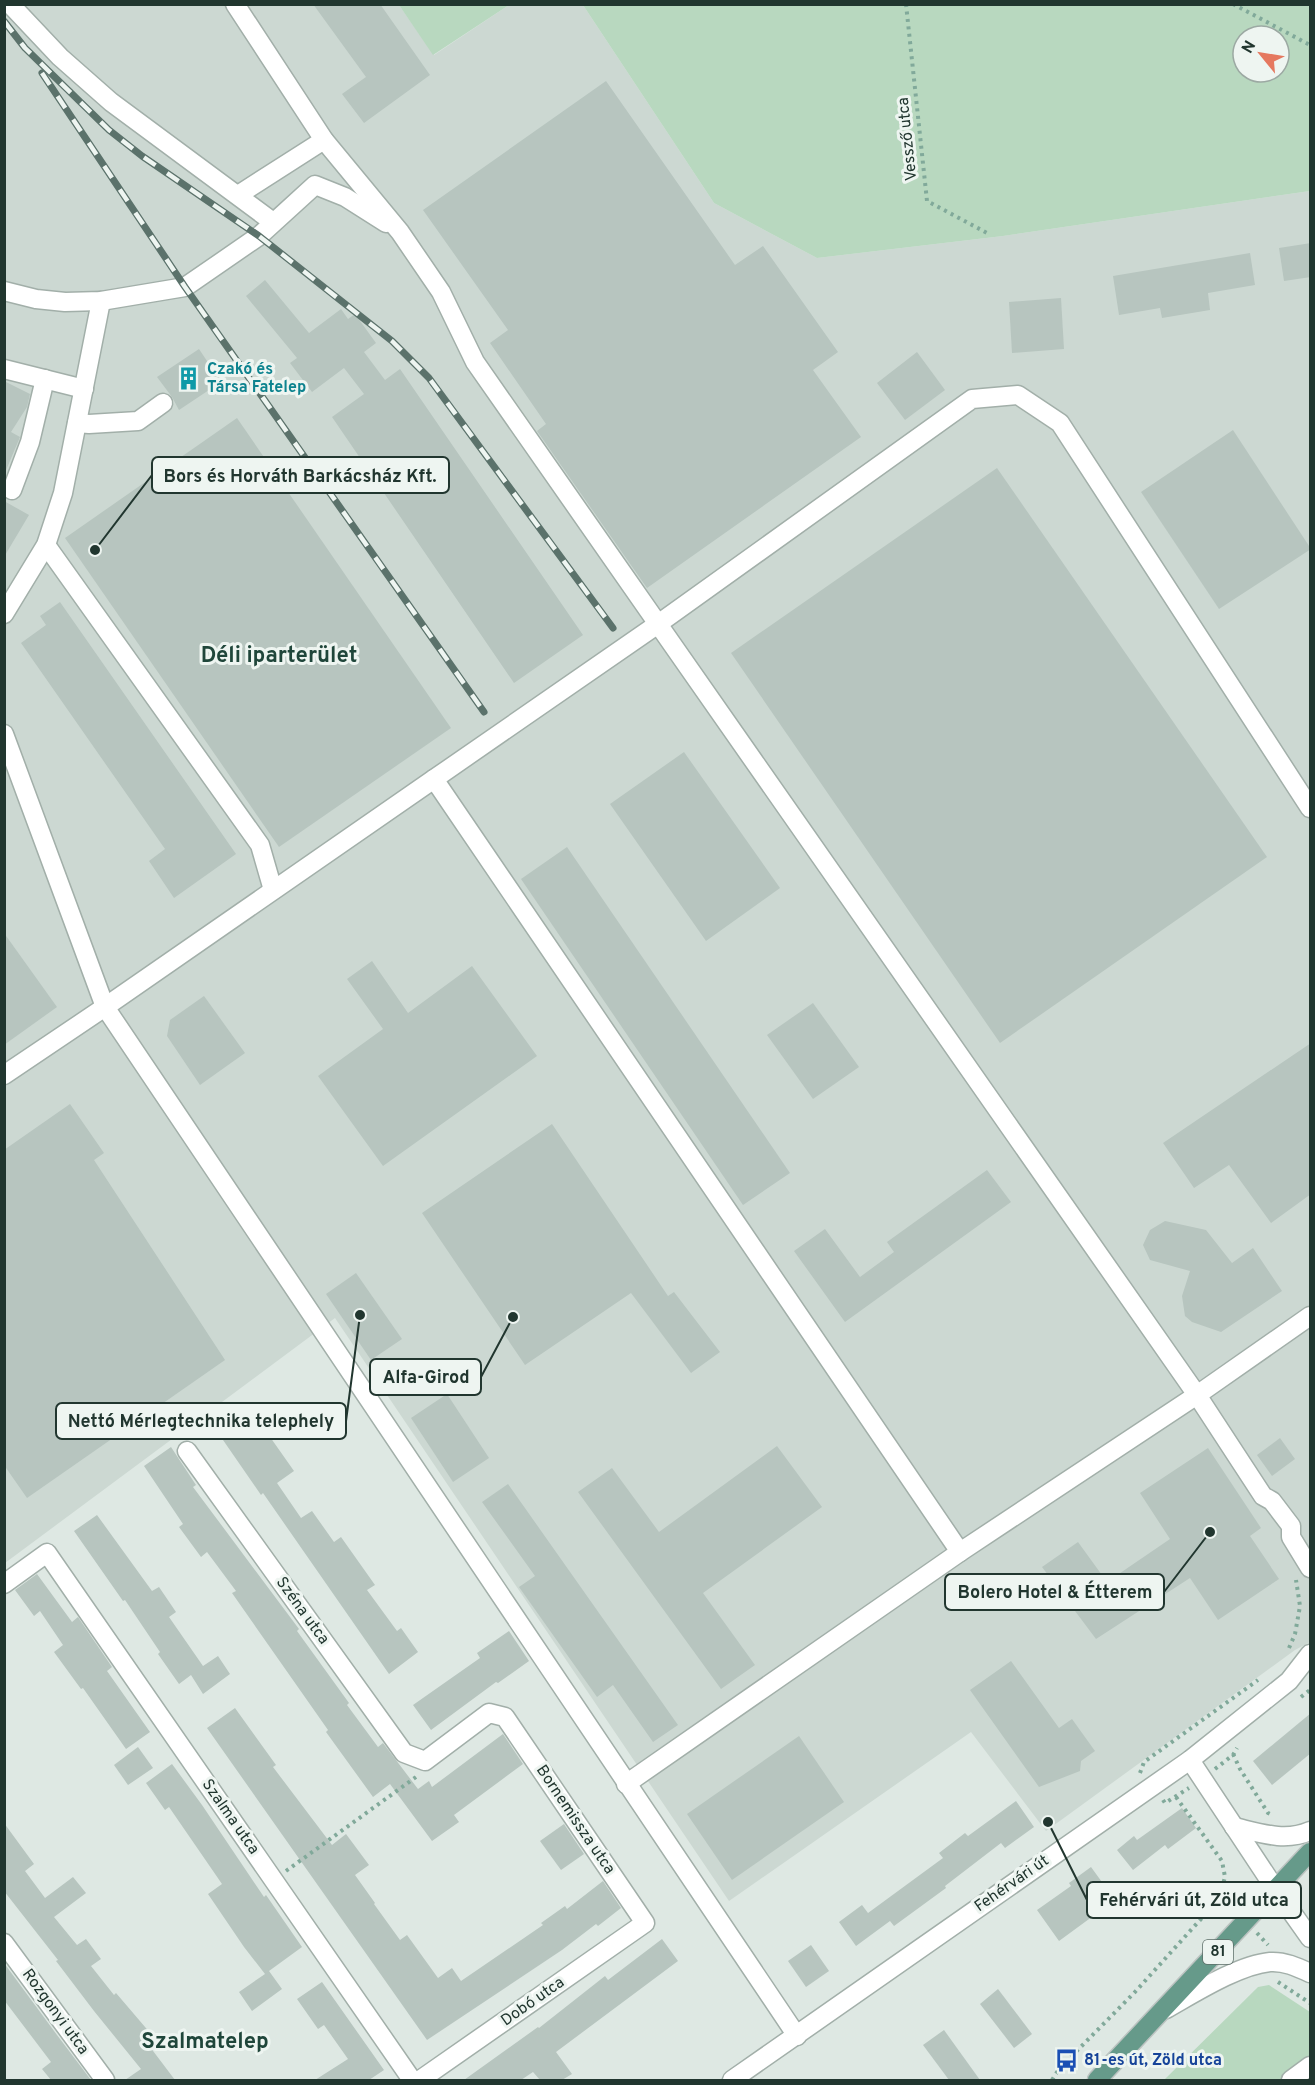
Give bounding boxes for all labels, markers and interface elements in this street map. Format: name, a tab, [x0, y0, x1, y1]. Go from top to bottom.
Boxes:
north arrow	[1231, 24, 1291, 84]
text: N	[1238, 38, 1261, 57]
street label: Vessző utca	[894, 96, 922, 182]
place label: Czakó és Társa Fatelep	[207, 360, 306, 398]
building icon: Czakó és Társa Fatelep	[176, 366, 202, 392]
callout: Bors és Horváth Barkácsház Kft.	[152, 457, 449, 493]
text: Bors és Horváth Barkácsház Kft.	[163, 466, 437, 489]
district label: Déli iparterület	[201, 643, 357, 670]
callout: Alfa-Girod	[370, 1359, 481, 1395]
text: Alfa-Girod	[382, 1367, 470, 1390]
callout: Nettó Mérlegtechnika telephely	[56, 1403, 346, 1439]
text: Nettó Mérlegtechnika telephely	[68, 1411, 334, 1434]
street label: Széna utca	[271, 1573, 333, 1649]
callout: Bolero Hotel & Étterem	[945, 1574, 1164, 1610]
text: Bolero Hotel & Étterem	[957, 1580, 1153, 1605]
street label: Bornemissza utca	[531, 1762, 619, 1878]
street label: Szalma utca	[197, 1776, 263, 1858]
street label: Fehérvári út	[971, 1851, 1053, 1917]
callout: Fehérvári út, Zöld utca	[1087, 1882, 1301, 1918]
text: Fehérvári út, Zöld utca	[1099, 1890, 1289, 1913]
road number: 81	[1203, 1940, 1233, 1964]
street label: Rozgonyi utca	[17, 1965, 93, 2059]
street label: Dobó utca	[497, 1973, 569, 2031]
district label: Szalmatelep	[141, 2029, 269, 2056]
bus stop icon: 81-es út, Zöld utca	[1053, 2048, 1079, 2074]
place label: 81-es út, Zöld utca	[1084, 2051, 1222, 2071]

